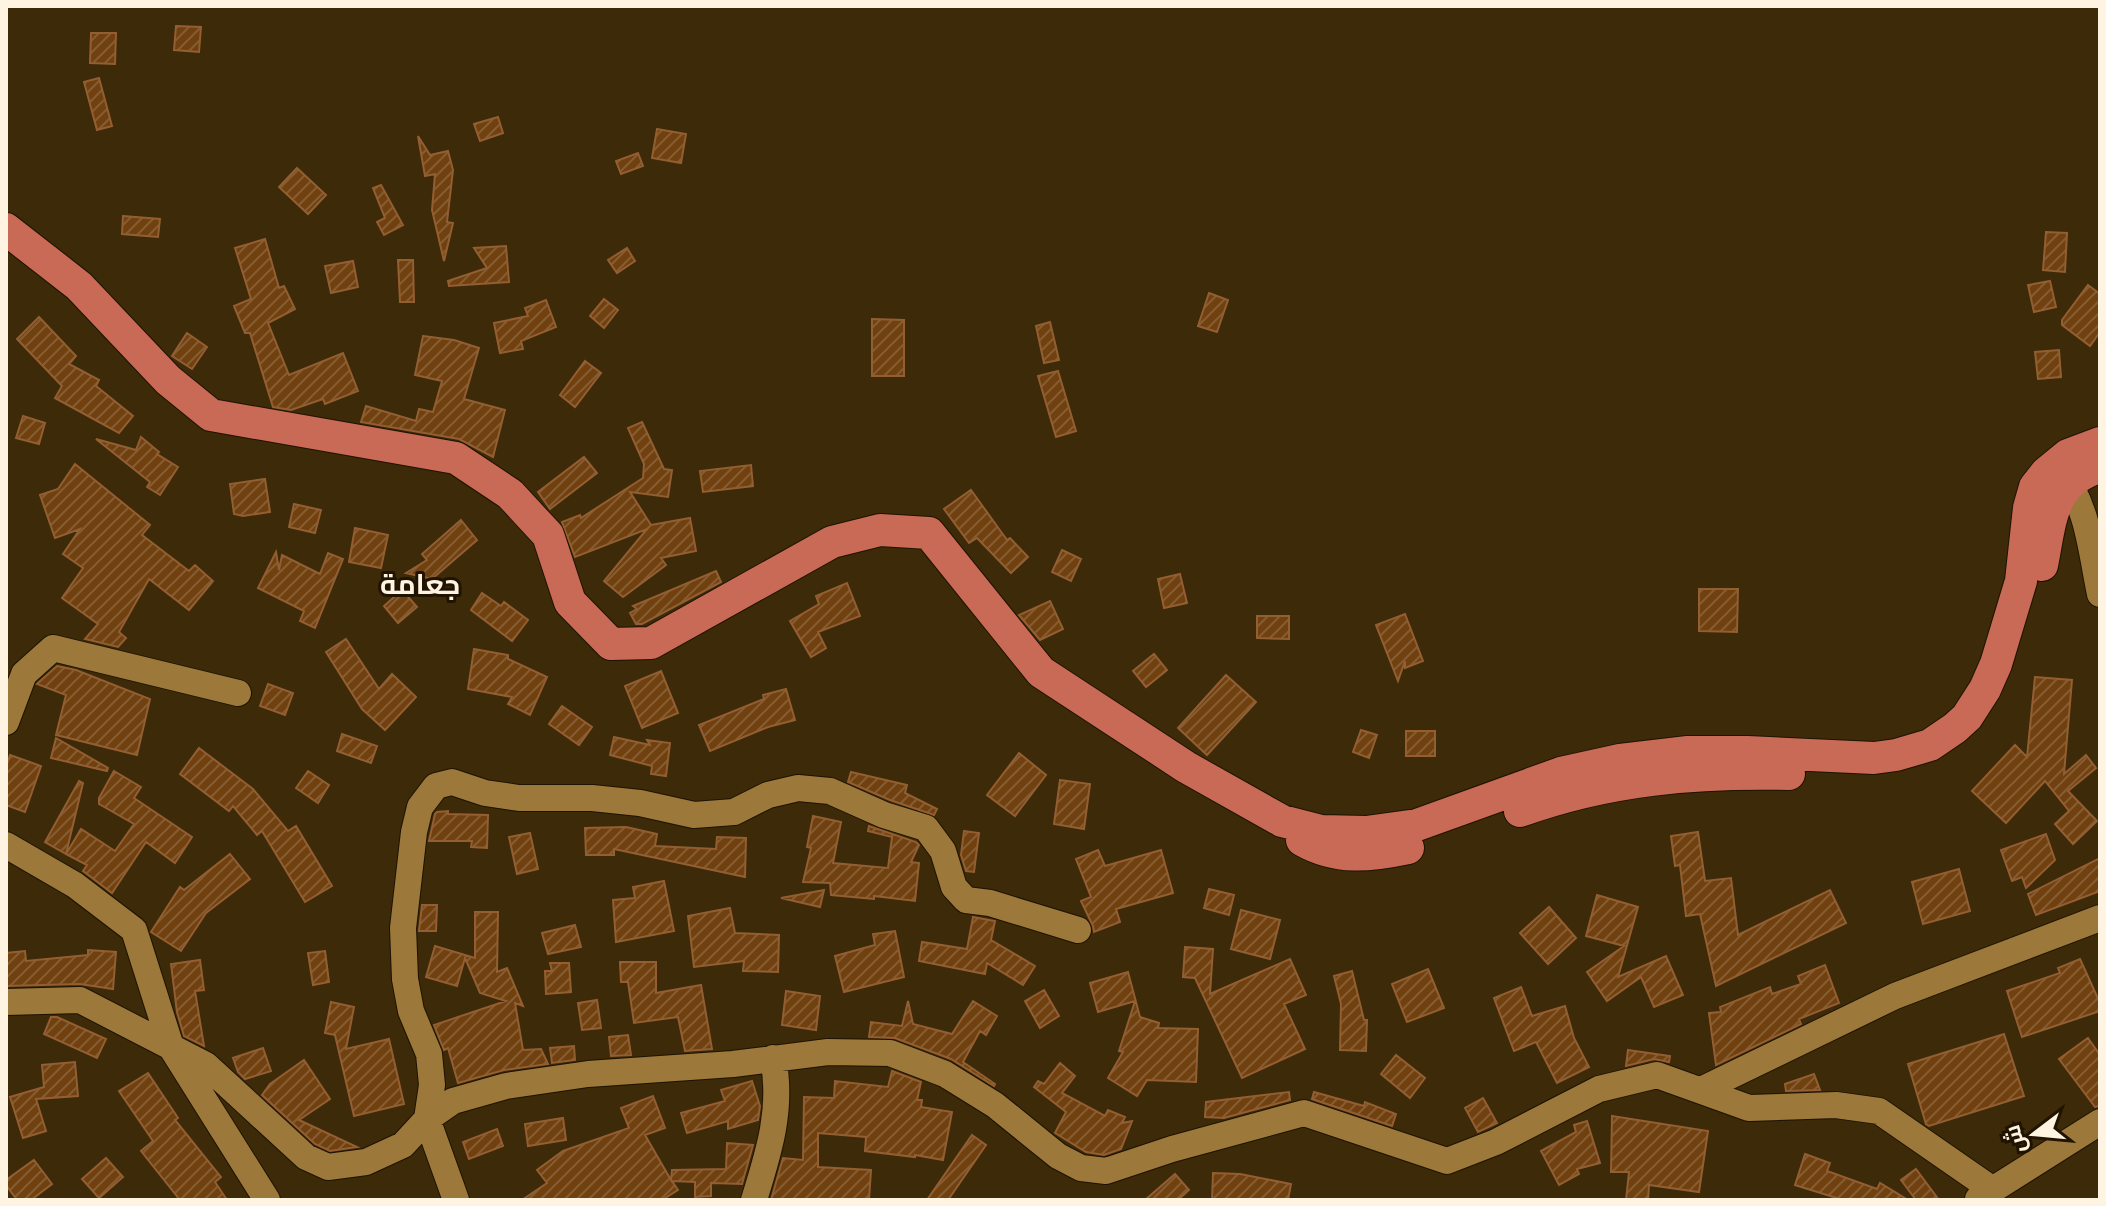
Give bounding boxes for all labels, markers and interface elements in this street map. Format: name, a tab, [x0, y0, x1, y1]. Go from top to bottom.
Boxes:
district label: جعامة	[380, 568, 460, 600]
north arrow	[1994, 1094, 2074, 1174]
text: ش	[1998, 1122, 2032, 1157]

